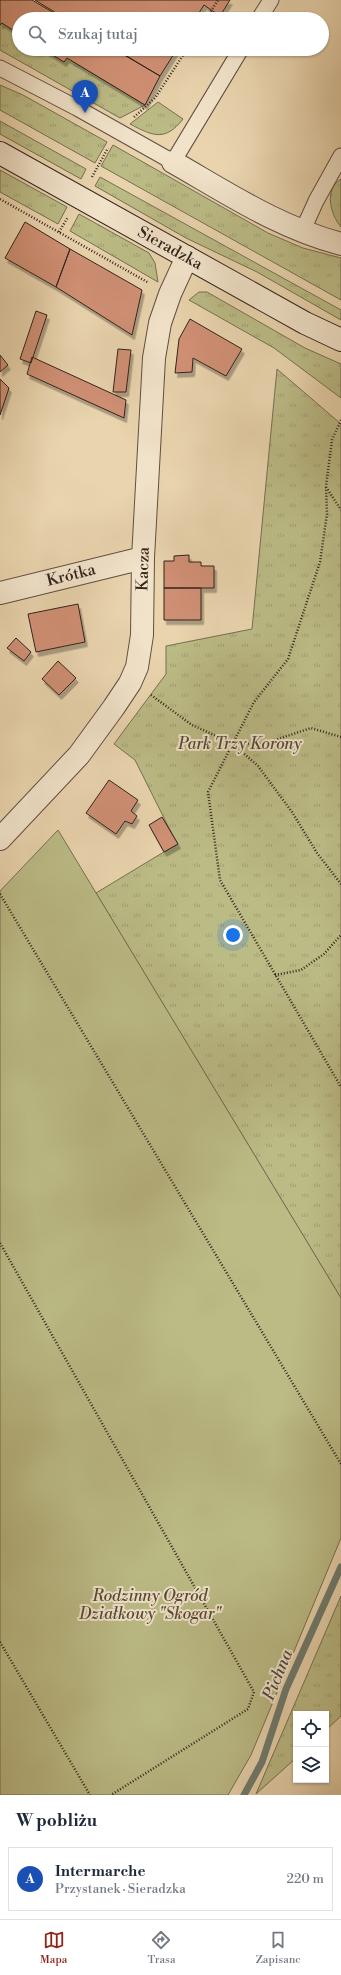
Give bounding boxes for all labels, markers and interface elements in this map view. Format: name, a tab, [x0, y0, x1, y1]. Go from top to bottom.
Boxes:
search box	[12, 12, 329, 56]
icon: search	[26, 23, 48, 45]
text: Szukaj tutaj	[58, 25, 138, 44]
pin: A	[72, 80, 98, 113]
street label: Sieradzka	[134, 222, 207, 274]
street label: Kacza	[132, 546, 154, 591]
street label: Krótka	[44, 559, 98, 591]
park label: Park Trzy Korony	[177, 734, 302, 754]
your location	[223, 925, 243, 945]
park label: Rodzinny Ogród Działkowy "Skogar"	[78, 1586, 223, 1624]
water label: Pichna	[258, 1646, 298, 1704]
map controls	[293, 1711, 329, 1783]
button: locate	[293, 1711, 329, 1747]
button: layers	[293, 1747, 329, 1783]
text: W pobliżu	[16, 1810, 97, 1832]
text: Intermarche	[55, 1862, 145, 1881]
text: A	[25, 1871, 35, 1887]
text: 220 m	[286, 1871, 324, 1887]
text: Przystanek · Sieradzka	[55, 1881, 186, 1897]
tab: Mapa	[40, 1929, 67, 1967]
tab: Trasa	[148, 1929, 175, 1967]
tab: Zapisane	[256, 1929, 301, 1967]

